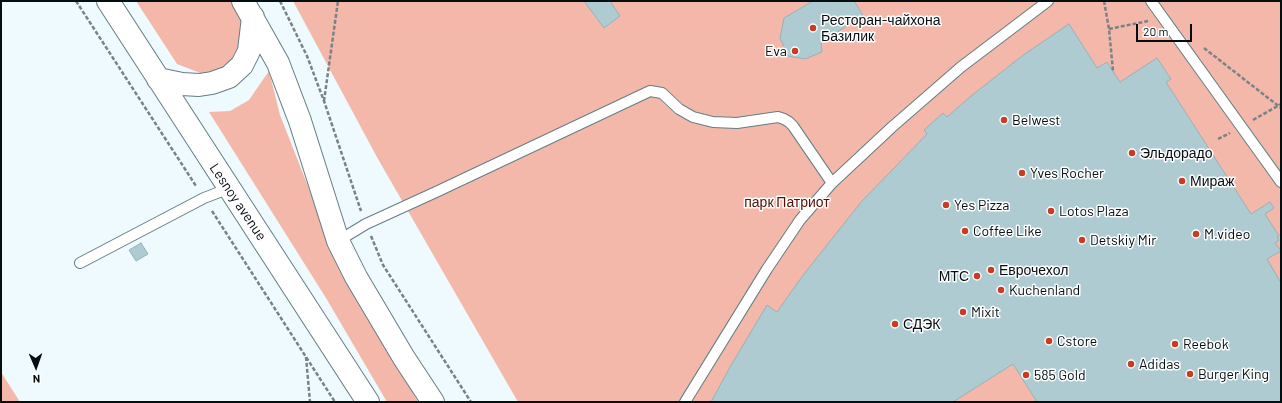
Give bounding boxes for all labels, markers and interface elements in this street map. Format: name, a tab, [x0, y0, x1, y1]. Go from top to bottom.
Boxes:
place label: Ресторан-чайхона Базилик	[821, 12, 940, 44]
scale bar	[1138, 16, 1194, 42]
marker: Ресторан-чайхона Базилик	[808, 23, 818, 33]
text: 20 m	[1143, 24, 1169, 38]
place label: Eva	[765, 43, 787, 59]
marker: Eva	[790, 46, 800, 56]
place label: Belwest	[1012, 112, 1060, 128]
marker: Belwest	[999, 115, 1009, 125]
place label: Эльдорадо	[1140, 145, 1213, 161]
marker: Эльдорадо	[1127, 148, 1137, 158]
street label: Lesnoy avenue	[206, 160, 270, 244]
place label: Yves Rocher	[1030, 165, 1104, 181]
marker: Yves Rocher	[1017, 168, 1027, 178]
place label: Мираж	[1190, 173, 1234, 189]
marker: Мираж	[1177, 176, 1187, 186]
park label: парк Патриот	[744, 194, 830, 210]
place label: Yes Pizza	[954, 197, 1009, 213]
marker: Yes Pizza	[941, 200, 951, 210]
place label: Lotos Plaza	[1059, 203, 1129, 219]
marker: Lotos Plaza	[1046, 206, 1056, 216]
place label: Coffee Like	[973, 223, 1042, 239]
marker: Coffee Like	[960, 226, 970, 236]
place label: M.video	[1204, 226, 1250, 242]
marker: M.video	[1191, 229, 1201, 239]
place label: Detskiy Mir	[1090, 232, 1156, 248]
marker: Detskiy Mir	[1077, 235, 1087, 245]
place label: Еврочехол	[999, 262, 1068, 278]
marker: Еврочехол	[986, 265, 996, 275]
place label: МТС	[939, 268, 969, 284]
marker: МТС	[972, 271, 982, 281]
place label: Kuchenland	[1009, 282, 1080, 298]
marker: Kuchenland	[996, 285, 1006, 295]
place label: Mixit	[971, 304, 1000, 320]
marker: Mixit	[958, 307, 968, 317]
place label: СДЭК	[903, 316, 941, 332]
marker: СДЭК	[890, 319, 900, 329]
place label: Cstore	[1057, 333, 1097, 349]
marker: Cstore	[1044, 336, 1054, 346]
place label: Reebok	[1183, 336, 1229, 352]
marker: Reebok	[1170, 339, 1180, 349]
north arrow	[16, 347, 56, 387]
place label: Adidas	[1139, 356, 1180, 372]
marker: Adidas	[1126, 359, 1136, 369]
place label: Burger King	[1198, 366, 1269, 382]
place label: 585 Gold	[1034, 367, 1086, 383]
marker: Burger King	[1185, 369, 1195, 379]
marker: 585 Gold	[1021, 370, 1031, 380]
text: N	[33, 373, 40, 386]

